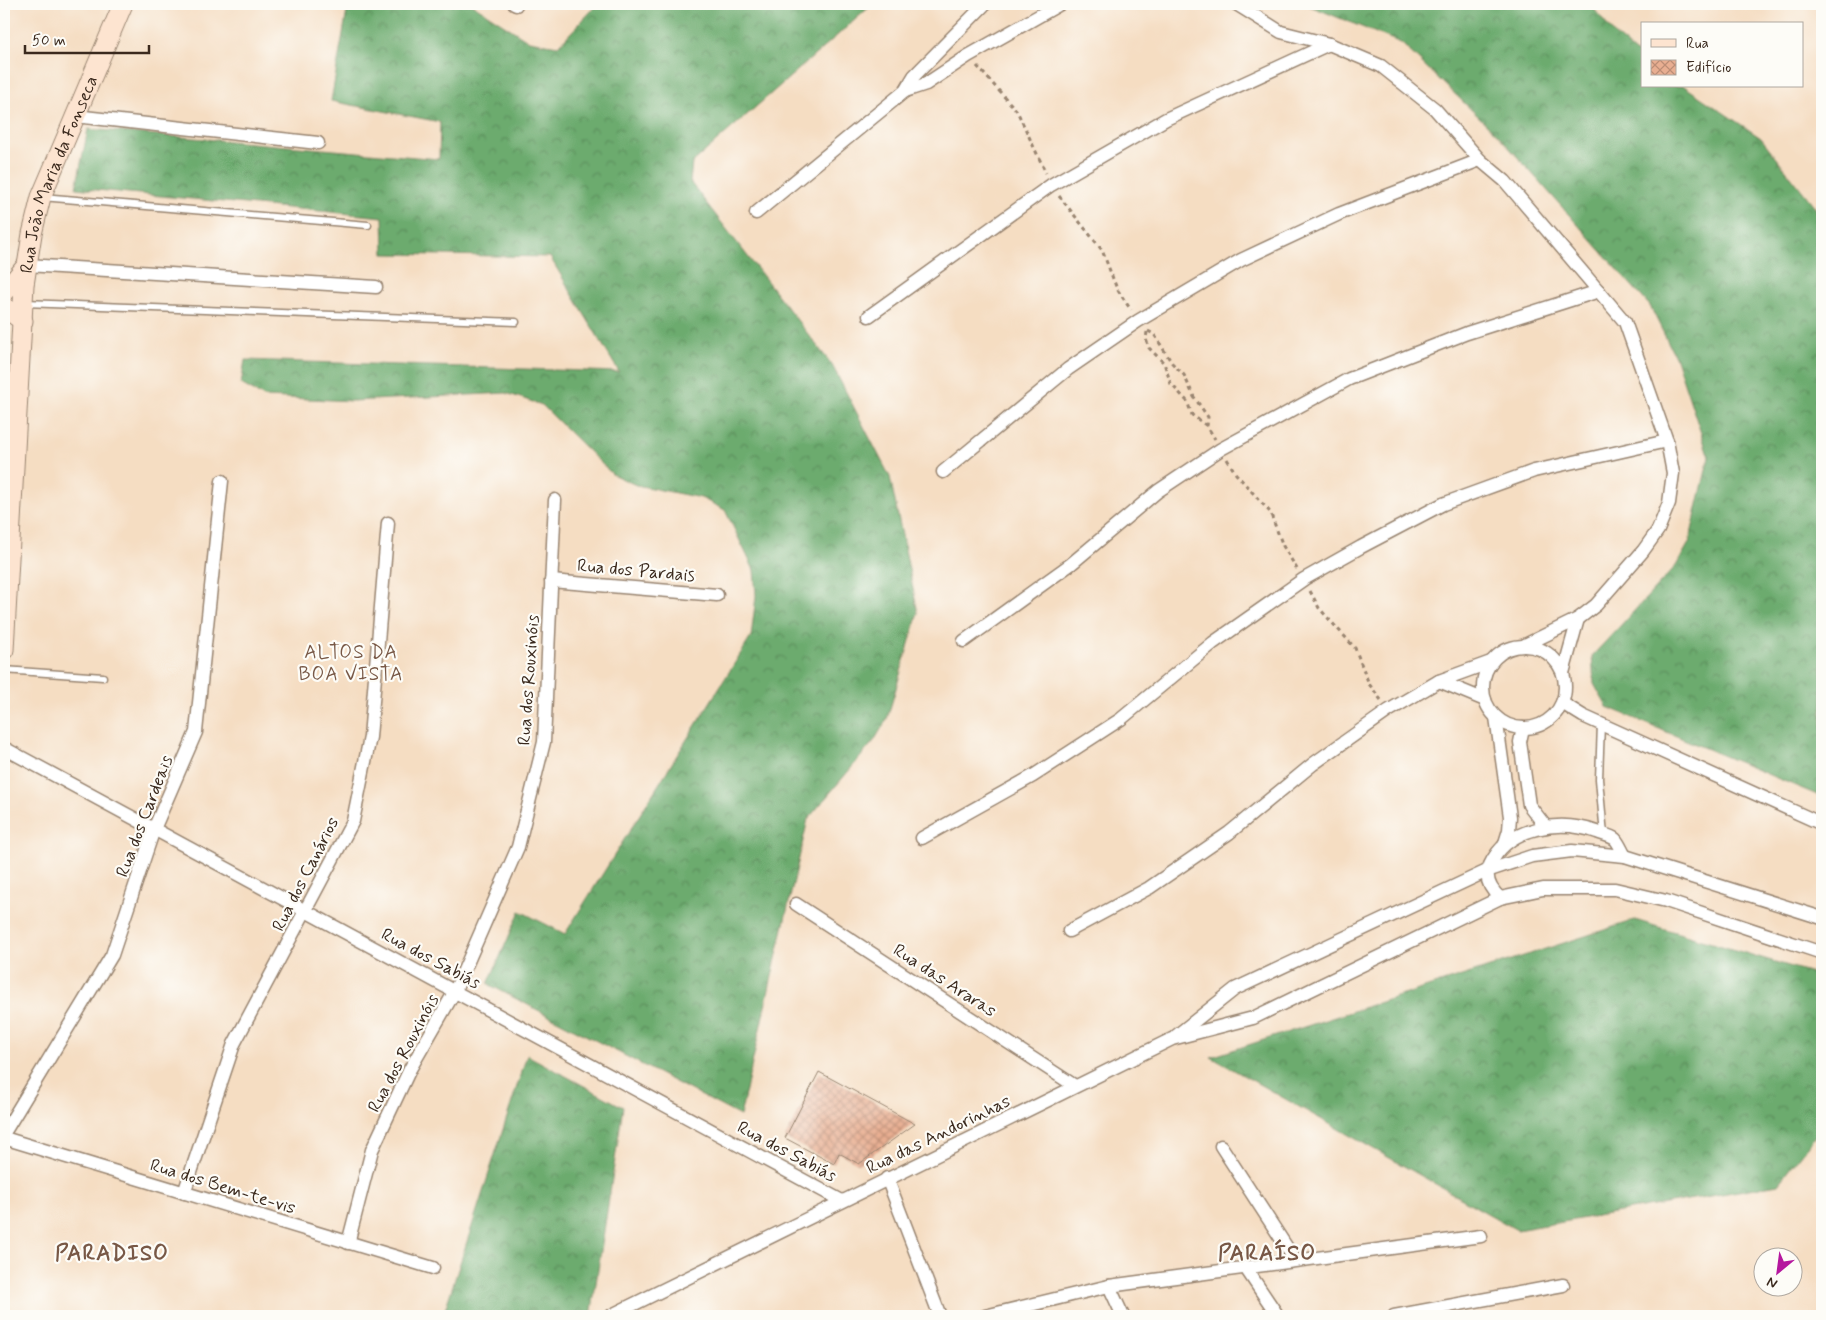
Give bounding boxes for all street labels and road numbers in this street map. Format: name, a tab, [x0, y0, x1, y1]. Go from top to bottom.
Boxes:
street label: Rua João Maria da Fonseca	[15, 72, 104, 275]
street label: Rua dos Pardais	[576, 554, 696, 588]
street label: Rua dos Rouxinóis	[512, 614, 546, 746]
street label: Rua dos Cardeais	[111, 752, 179, 881]
street label: Rua dos Canários	[267, 813, 345, 936]
street label: Rua dos Sabiás	[377, 923, 484, 995]
street label: Rua das Araras	[888, 938, 1001, 1023]
street label: Rua dos Rouxinóis	[363, 990, 445, 1117]
street label: Rua das Andorinhas	[862, 1090, 1015, 1180]
street label: Rua dos Sabiás	[733, 1116, 840, 1188]
street label: Rua dos Bem-te-vis	[147, 1153, 298, 1221]

